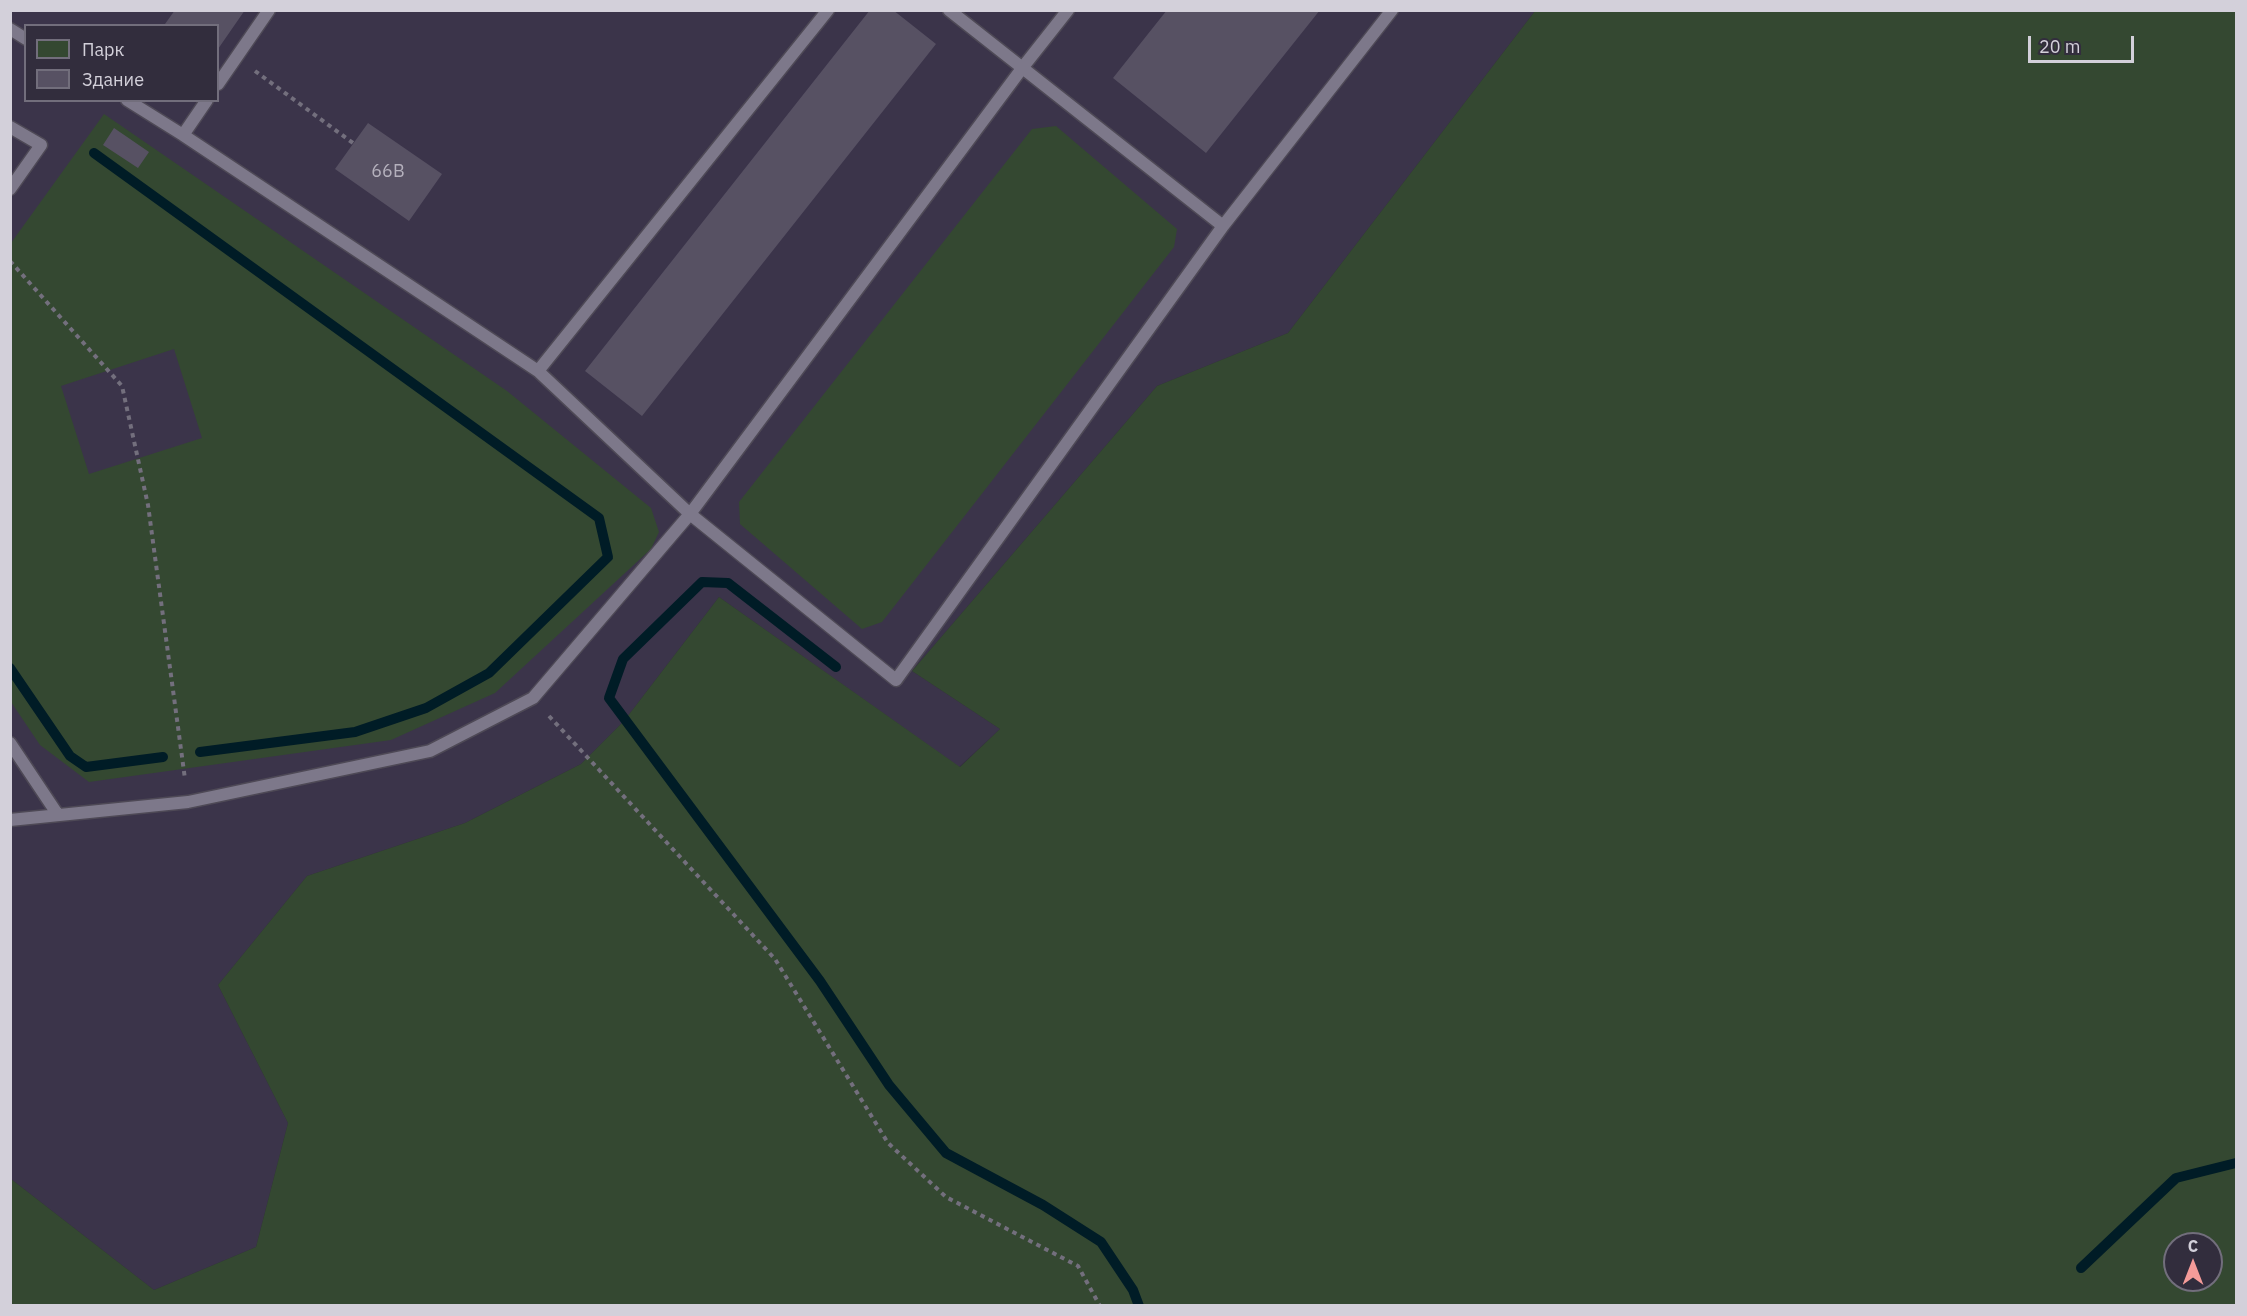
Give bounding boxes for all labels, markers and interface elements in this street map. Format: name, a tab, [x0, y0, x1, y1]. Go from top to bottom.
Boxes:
legend	[24, 24, 219, 102]
scale bar	[2031, 24, 2138, 62]
text: 20 m	[2039, 35, 2081, 58]
text: Парк	[82, 38, 124, 61]
text: Здание	[82, 68, 144, 91]
house number: 66В	[371, 161, 405, 183]
north arrow	[2163, 1232, 2223, 1292]
text: С	[2188, 1236, 2198, 1256]

